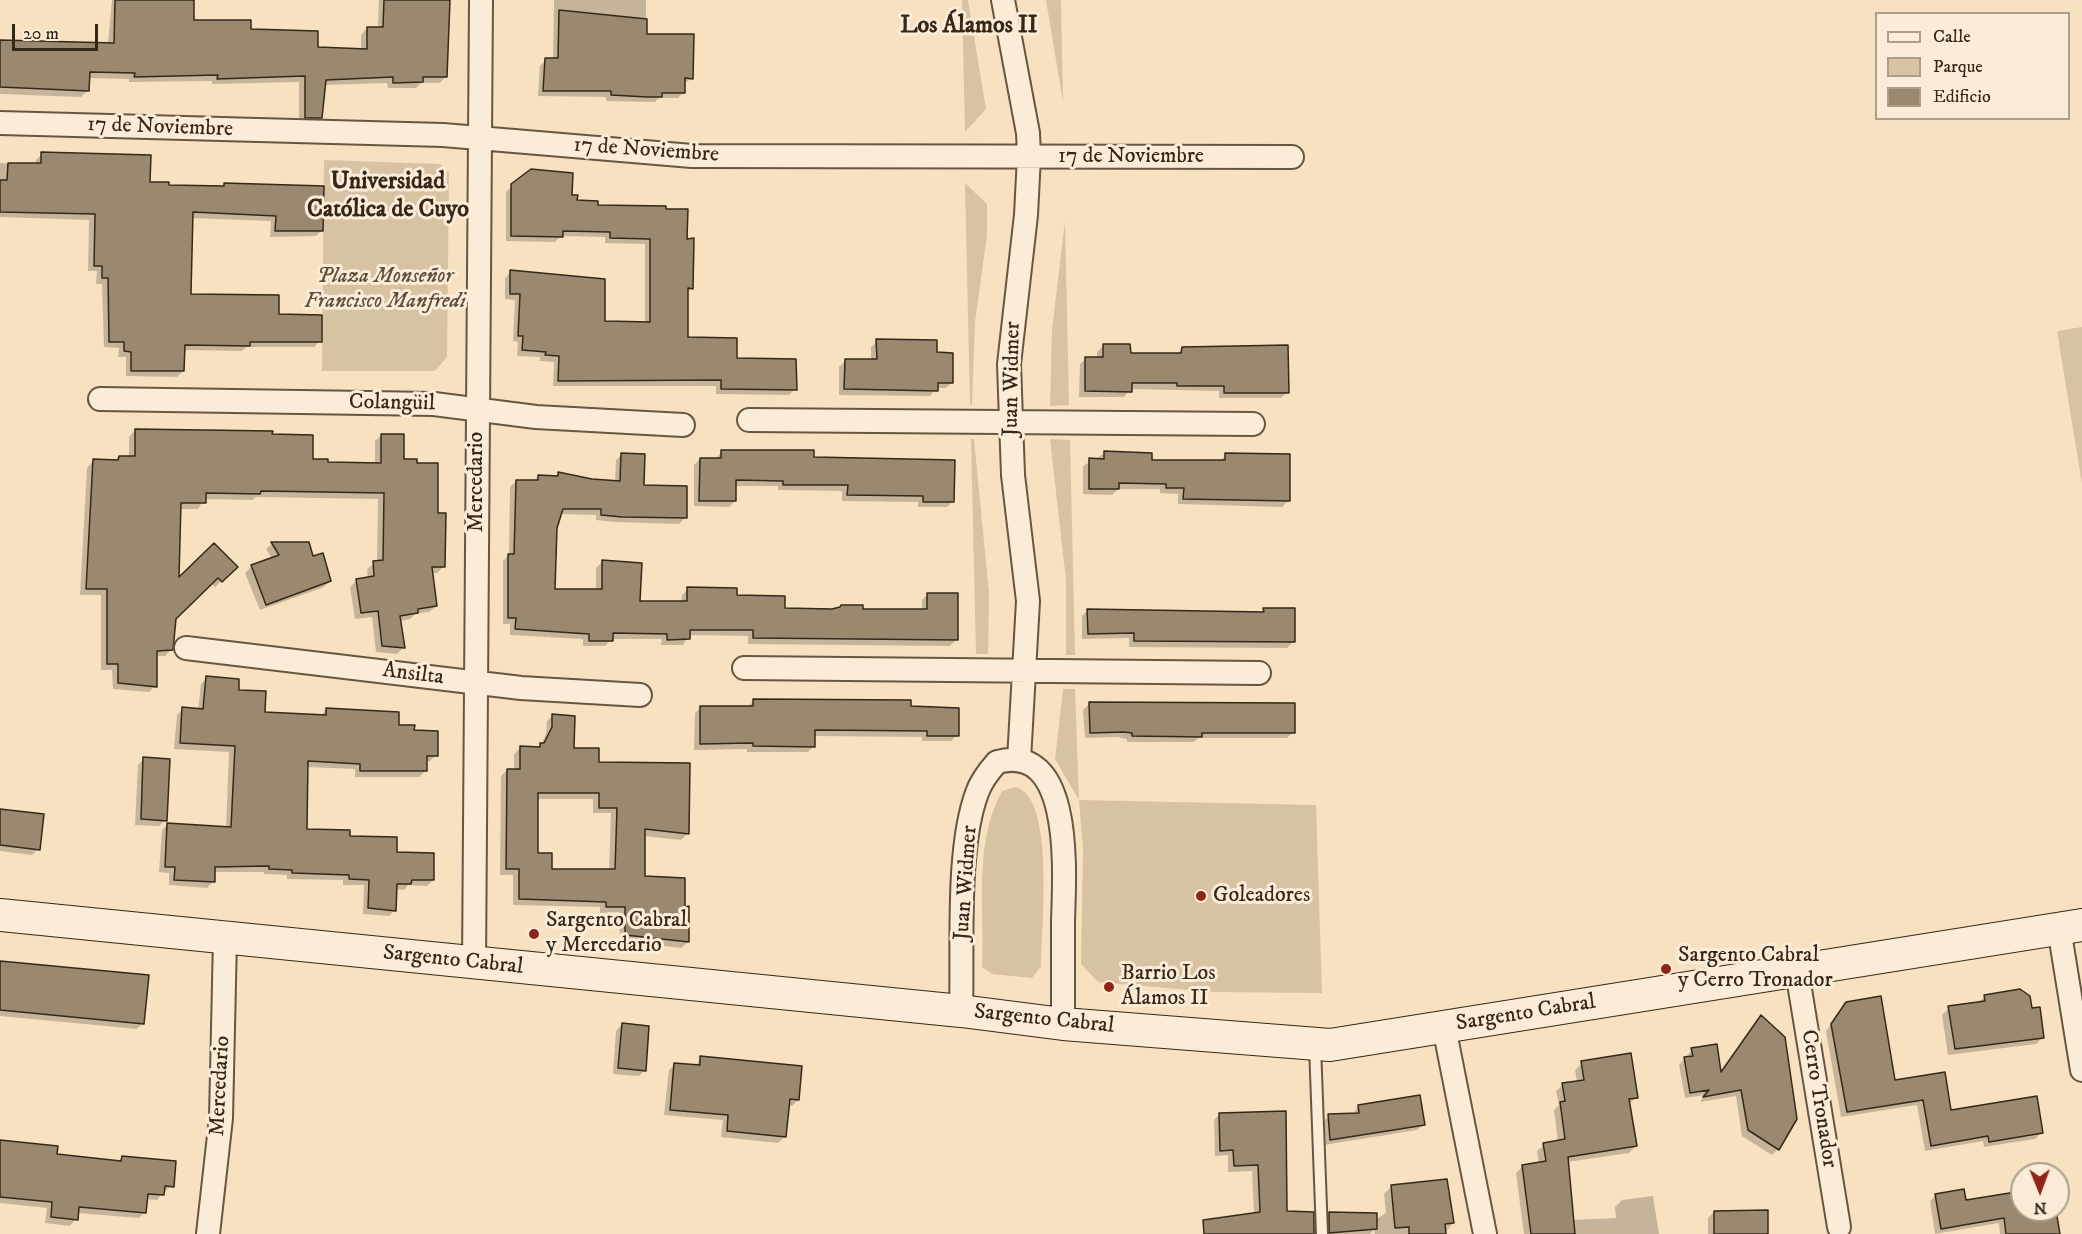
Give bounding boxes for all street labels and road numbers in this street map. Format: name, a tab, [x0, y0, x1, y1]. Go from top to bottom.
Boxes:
street label: 17 de Noviembre	[87, 112, 233, 144]
street label: 17 de Noviembre	[572, 133, 720, 169]
street label: 17 de Noviembre	[1058, 144, 1204, 170]
street label: Juan Widmer	[999, 321, 1027, 437]
street label: Colangüil	[349, 390, 435, 418]
street label: Mercedario	[464, 432, 490, 532]
street label: Ansilta	[381, 658, 445, 692]
street label: Juan Widmer	[950, 825, 984, 941]
street label: Sargento Cabral	[381, 941, 525, 981]
street label: Sargento Cabral	[1454, 990, 1598, 1038]
street label: Sargento Cabral	[972, 1000, 1116, 1040]
street label: Cerro Tronador	[1794, 1028, 1842, 1170]
street label: Mercedario	[205, 1035, 237, 1137]

